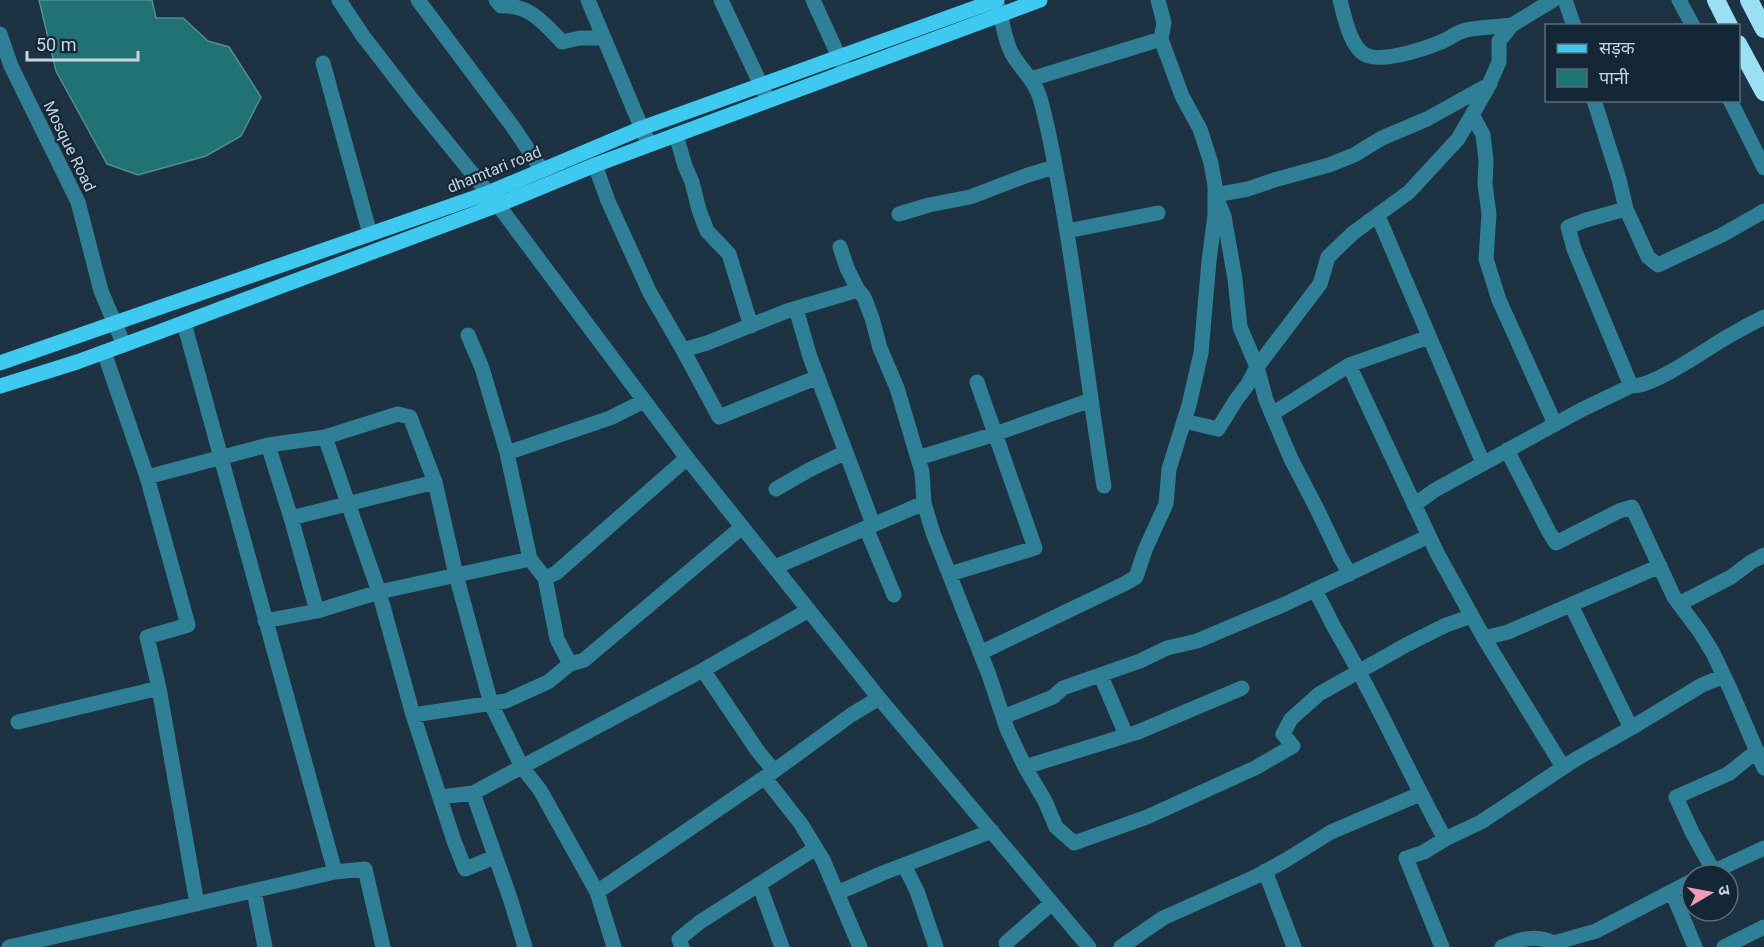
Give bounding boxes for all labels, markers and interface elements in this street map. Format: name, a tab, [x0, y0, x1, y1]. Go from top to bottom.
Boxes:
scale bar	[27, 24, 138, 62]
legend	[1545, 24, 1740, 102]
text: 50 m	[36, 34, 76, 55]
text: सड़क	[1599, 37, 1636, 58]
text: पानी	[1599, 67, 1629, 88]
street label: Mosque Road	[39, 98, 100, 195]
street label: dhamtari road	[444, 142, 544, 197]
north arrow	[1680, 863, 1740, 923]
text: उ	[1714, 884, 1735, 897]

